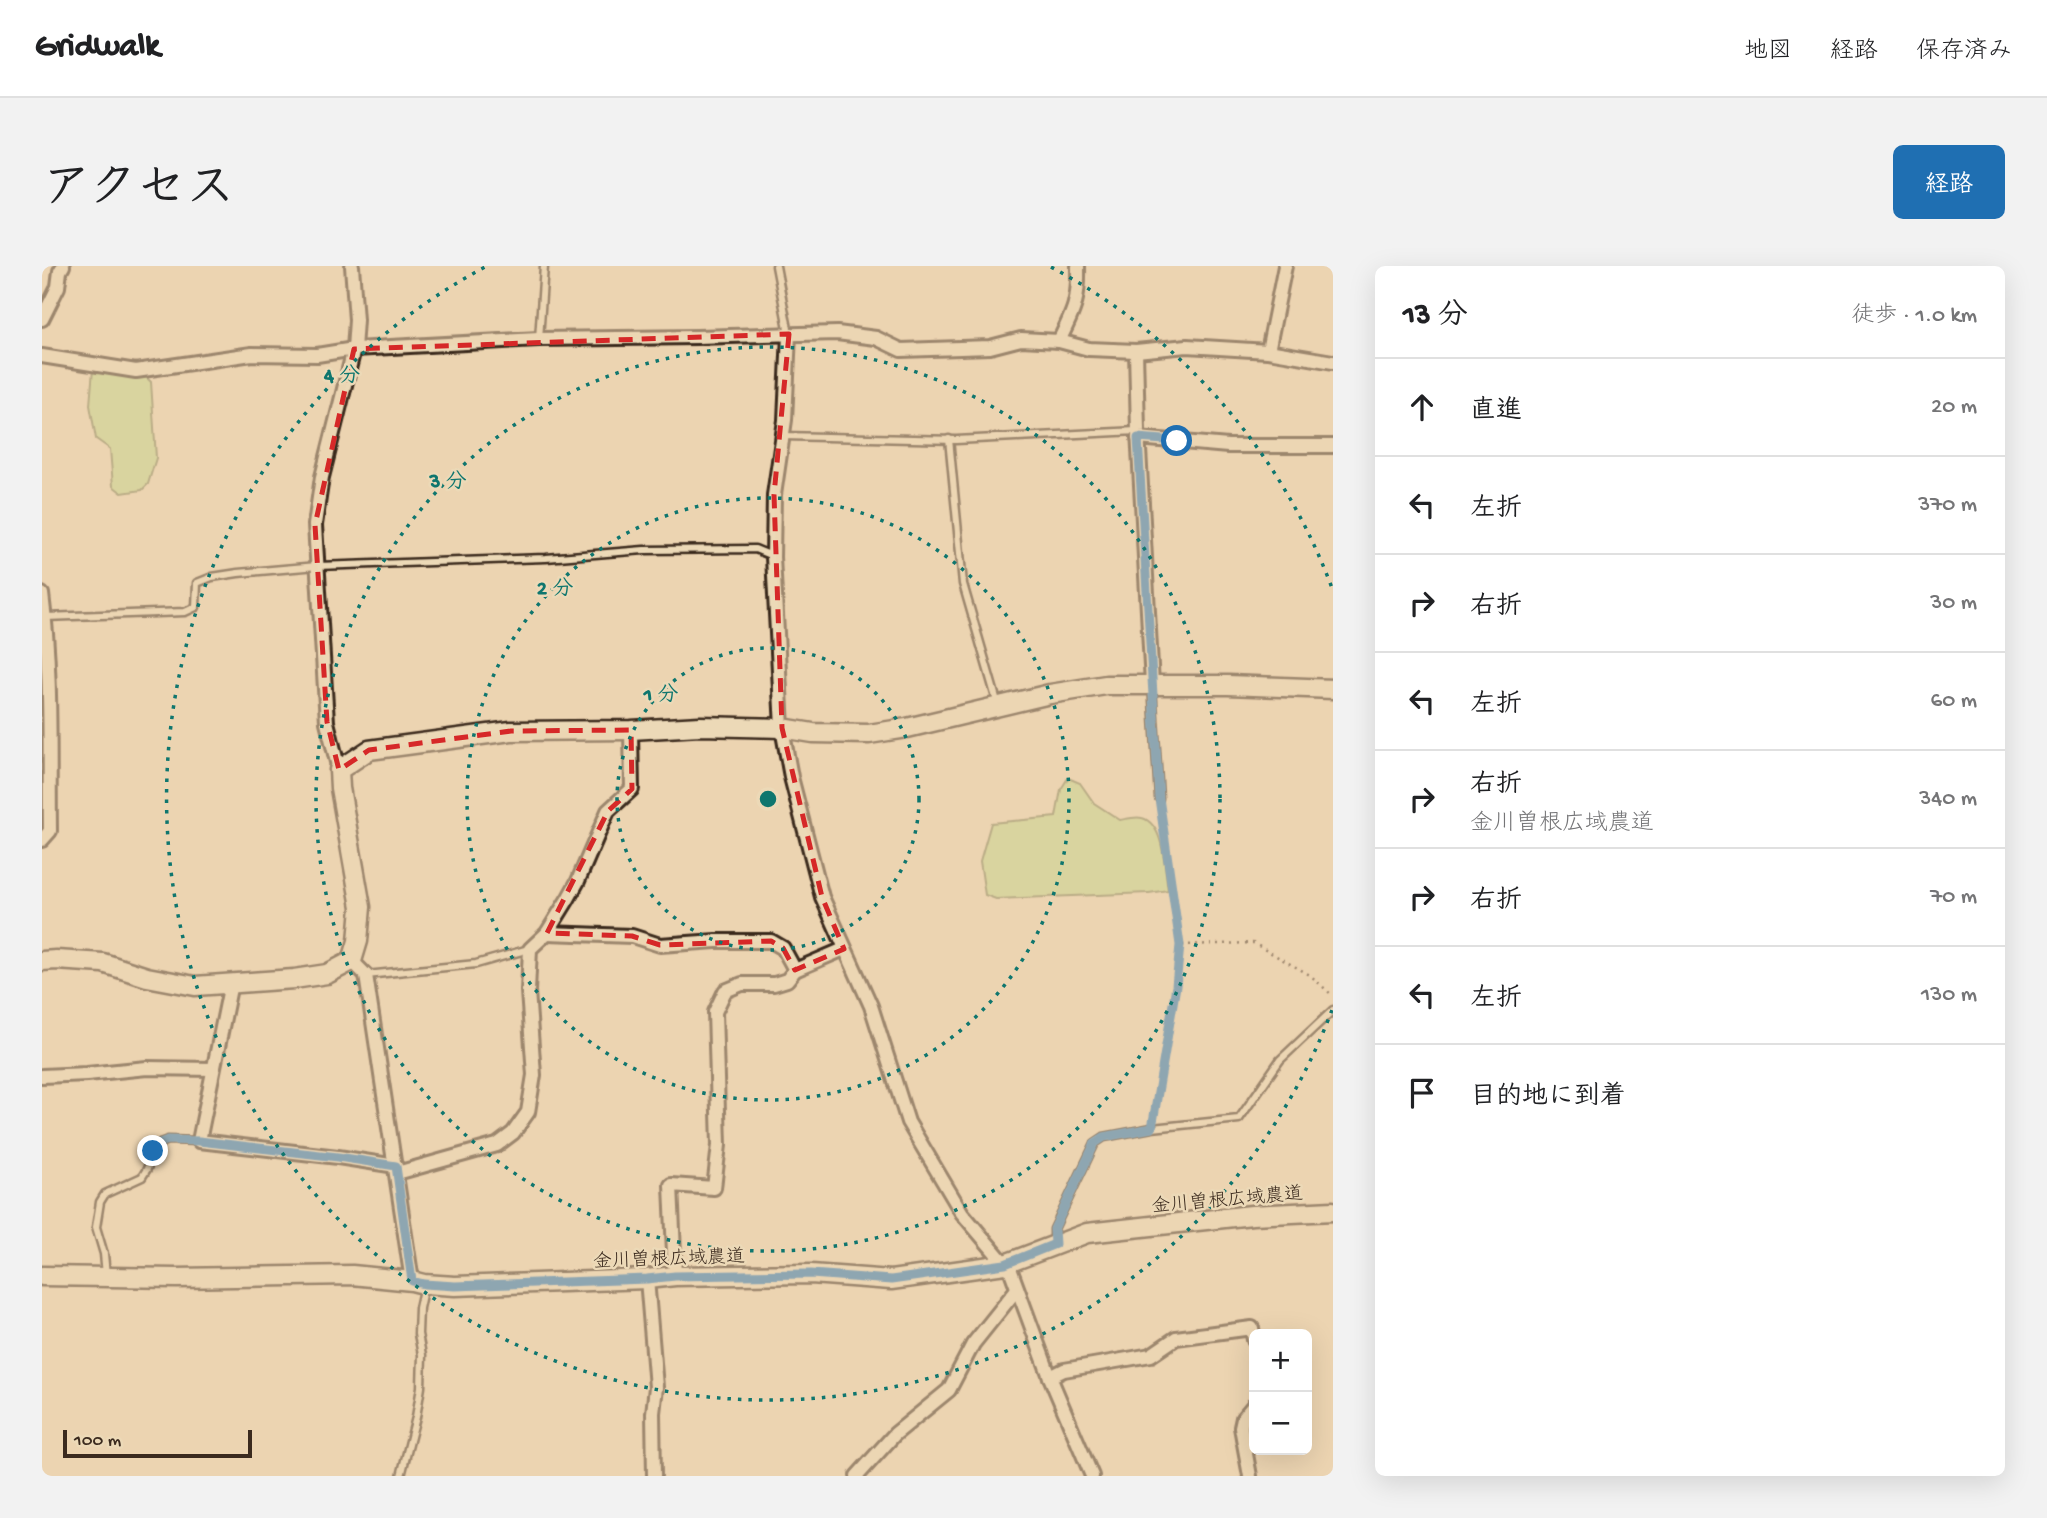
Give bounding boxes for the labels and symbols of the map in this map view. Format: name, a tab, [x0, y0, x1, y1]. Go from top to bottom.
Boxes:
text: 4 分	[323, 364, 360, 390]
route start	[1161, 425, 1192, 456]
text: 3 分	[429, 470, 466, 496]
text: 2 分	[537, 577, 573, 603]
text: 1 分	[643, 683, 678, 709]
centre of rings	[756, 787, 780, 811]
route end	[137, 1135, 168, 1166]
street label: 金川曽根広域農道	[1150, 1182, 1304, 1220]
street label: 金川曽根広域農道	[593, 1245, 745, 1275]
scale bar	[63, 1427, 252, 1459]

